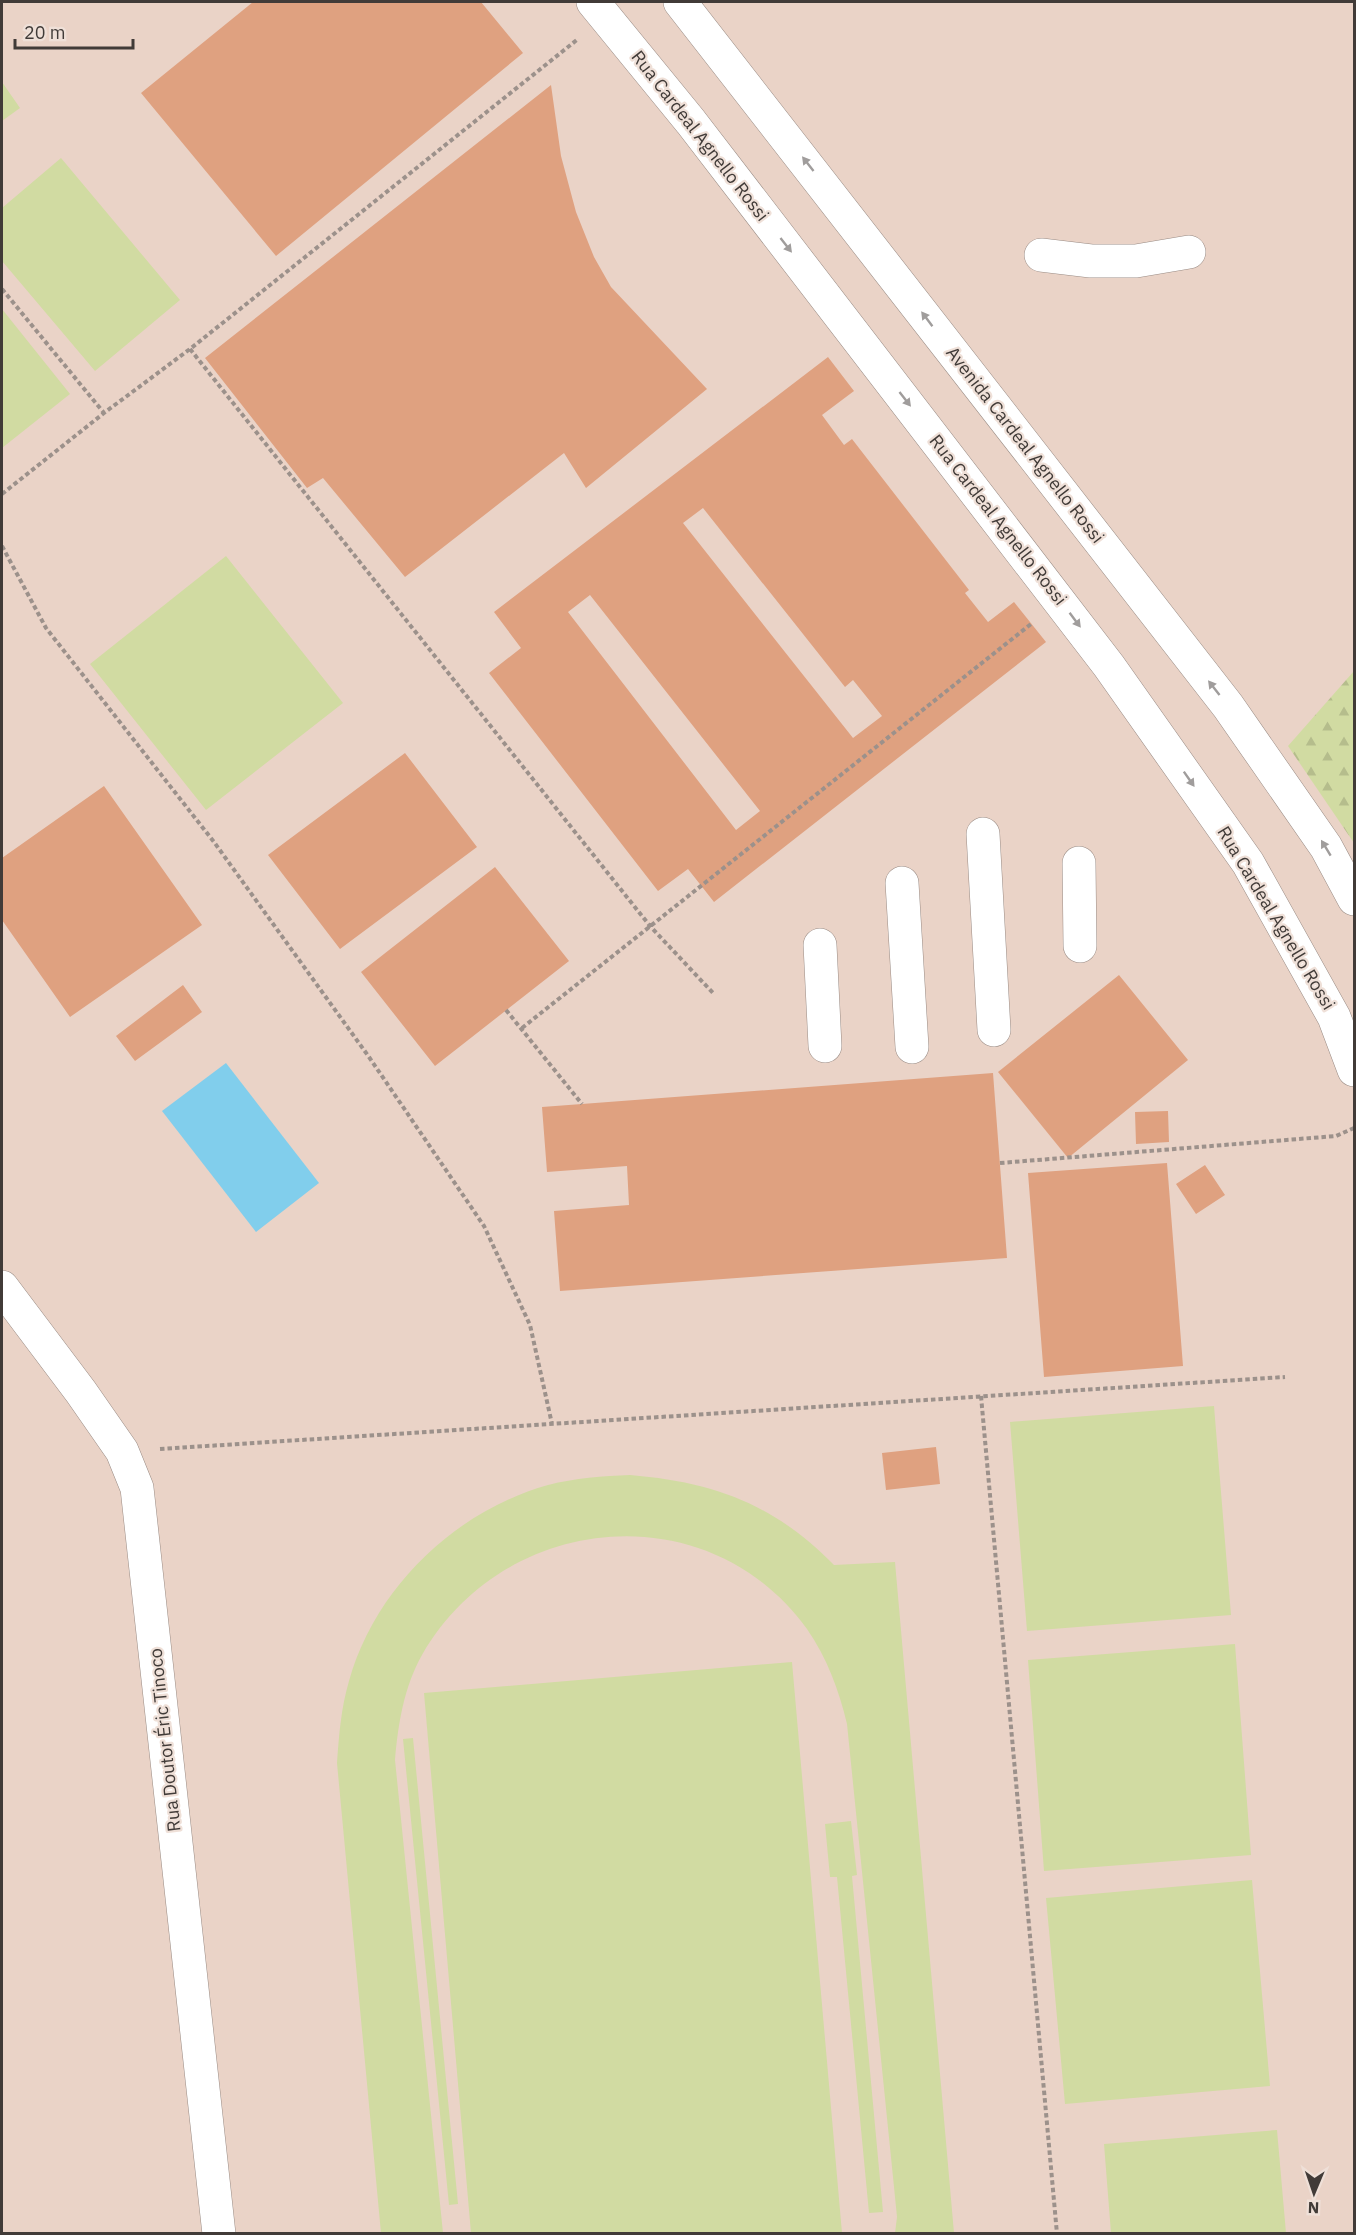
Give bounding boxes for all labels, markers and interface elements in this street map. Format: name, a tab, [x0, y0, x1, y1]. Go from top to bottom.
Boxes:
scale bar	[15, 12, 134, 50]
text: 20 m	[24, 21, 66, 44]
street label: Rua Cardeal Agnello Rossi	[627, 46, 774, 226]
one-way arrow	[802, 156, 815, 172]
one-way arrow	[779, 237, 792, 253]
one-way arrow	[922, 311, 934, 326]
street label: Avenida Cardeal Agnello Rossi	[941, 342, 1109, 548]
one-way arrow	[898, 392, 910, 407]
street label: Rua Cardeal Agnello Rossi	[925, 430, 1072, 610]
one-way arrow	[1069, 612, 1081, 628]
one-way arrow	[1209, 681, 1221, 696]
one-way arrow	[1183, 771, 1194, 787]
street label: Rua Cardeal Agnello Rossi	[1212, 822, 1340, 1014]
one-way arrow	[1320, 840, 1331, 856]
street label: Rua Doutor Éric Tinoco	[143, 1647, 186, 1833]
north arrow	[1284, 2163, 1344, 2223]
text: N	[1307, 2198, 1320, 2218]

